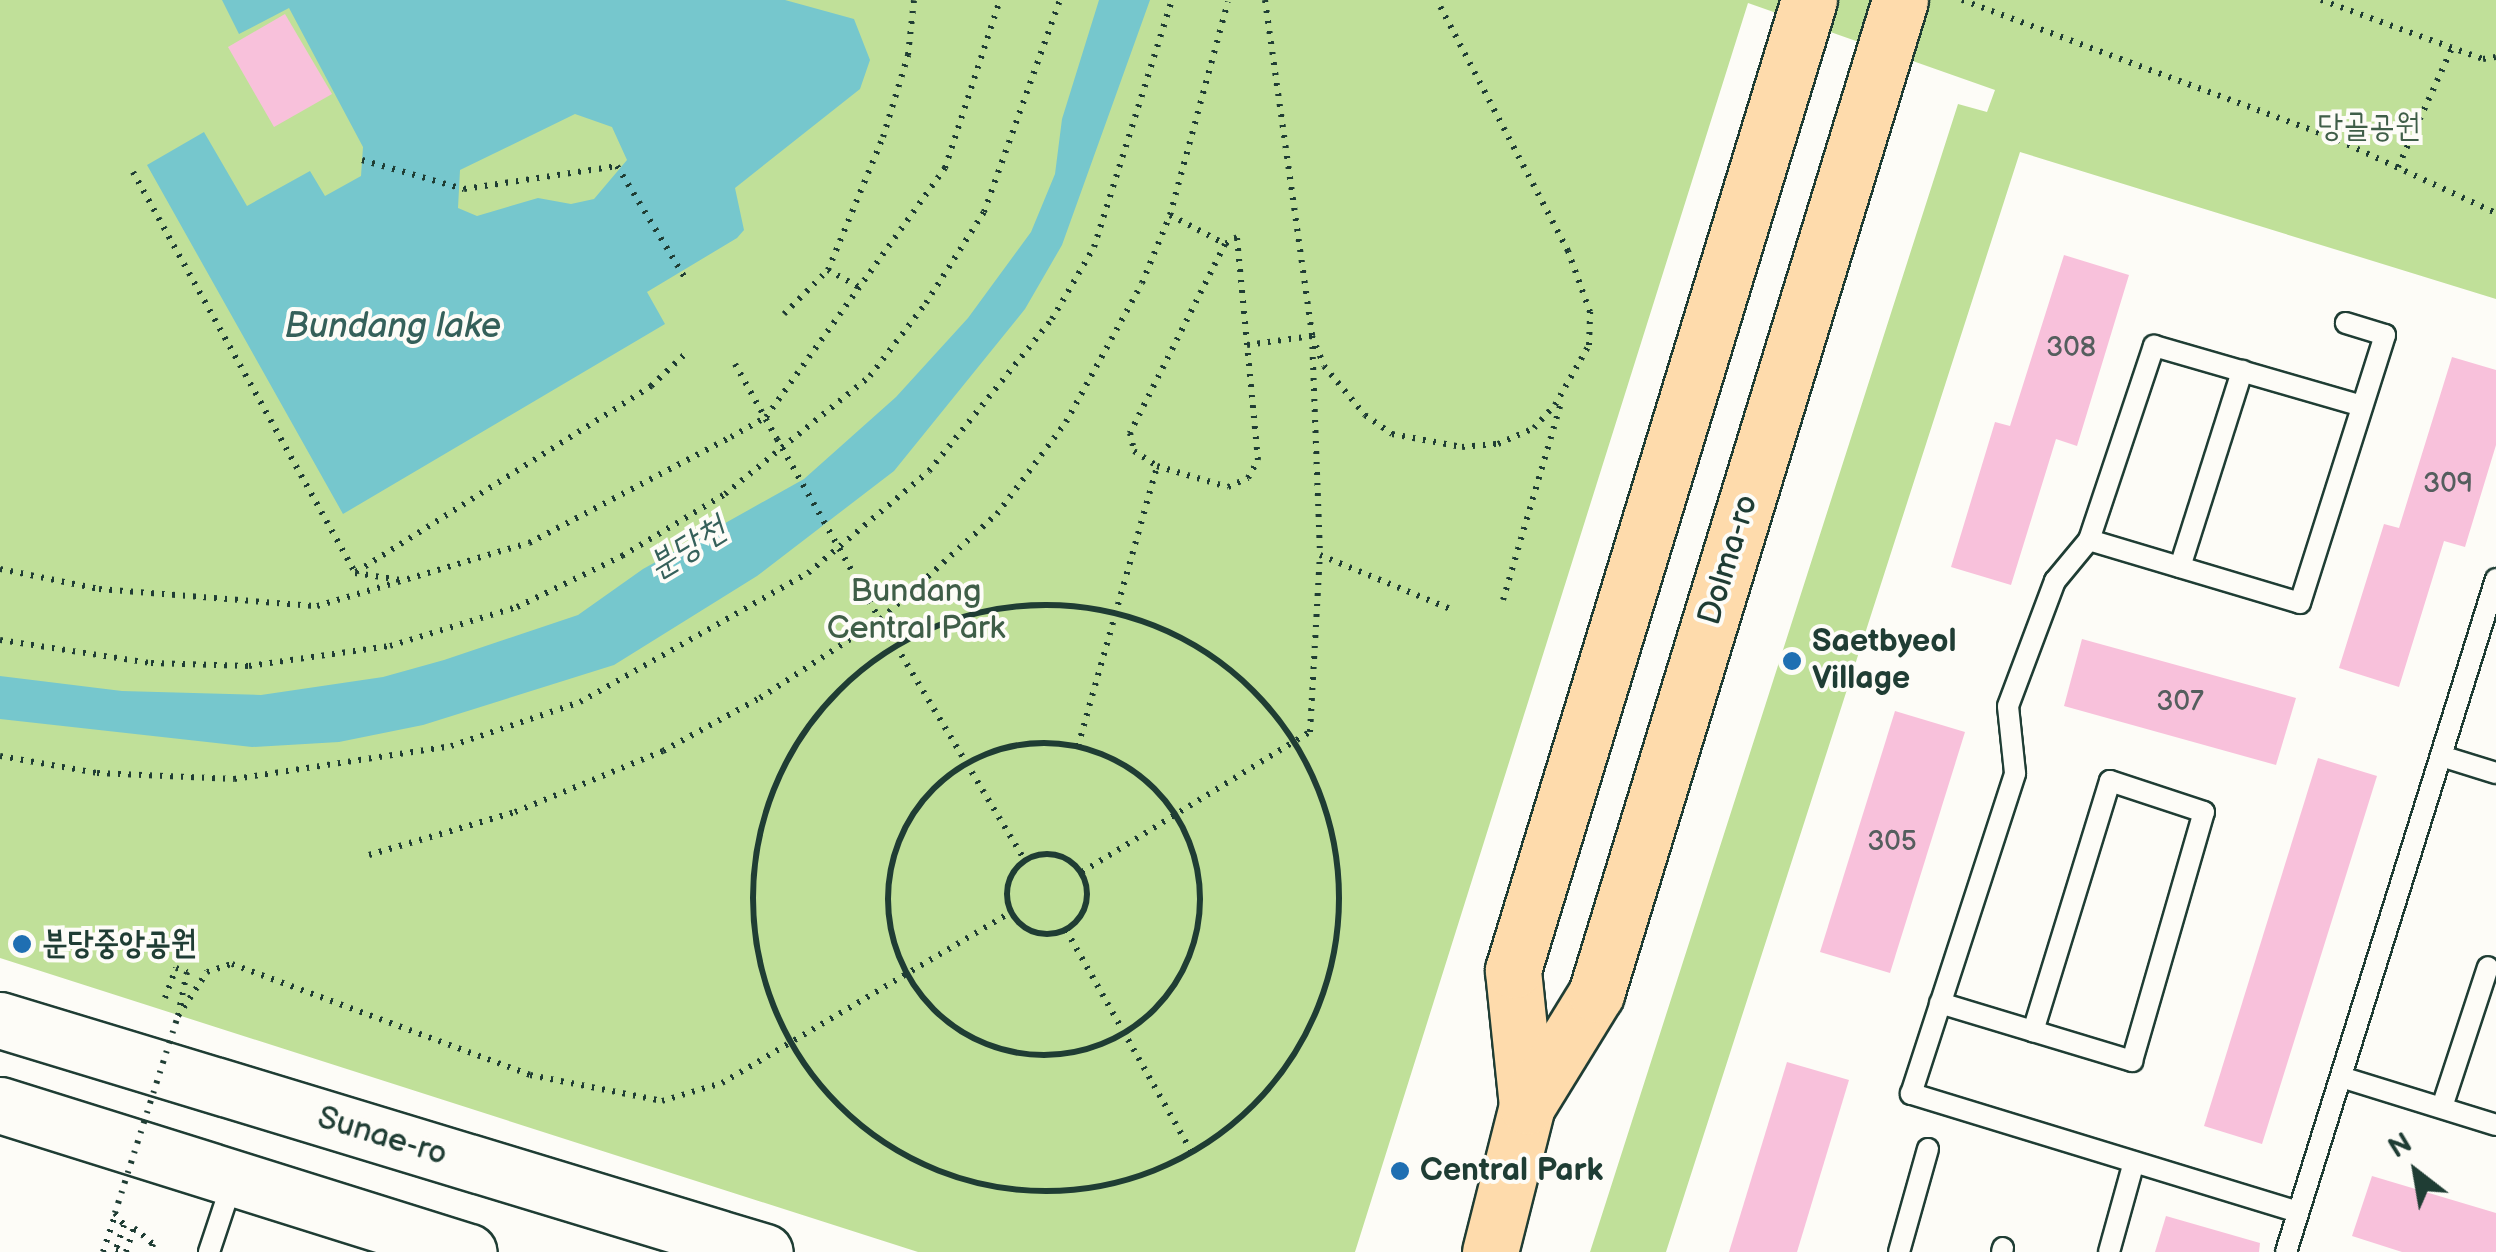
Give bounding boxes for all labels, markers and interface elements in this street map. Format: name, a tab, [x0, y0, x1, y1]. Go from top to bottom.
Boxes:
park label: 당골공원	[2318, 108, 2420, 146]
water label: Bundang lake	[285, 306, 501, 348]
house number: 308	[2046, 331, 2096, 365]
house number: 309	[2423, 467, 2473, 501]
street label: Dolma-ro	[1691, 491, 1767, 629]
water label: 분당천	[640, 508, 734, 588]
park label: Bundang Central Park	[827, 574, 1005, 649]
place label: Saetbyeol Village	[1812, 624, 1957, 699]
marker: Saetbyeol Village	[1781, 650, 1803, 672]
house number: 307	[2156, 685, 2204, 719]
house number: 305	[1867, 825, 1917, 859]
place label: 분당중앙공원	[42, 925, 197, 963]
marker: 분당중앙공원	[11, 933, 33, 955]
street label: Sunae-ro	[313, 1099, 451, 1175]
north arrow	[2366, 1122, 2466, 1222]
text: N	[2383, 1126, 2418, 1165]
place label: Central Park	[1420, 1152, 1603, 1190]
marker: Central Park	[1389, 1160, 1411, 1182]

